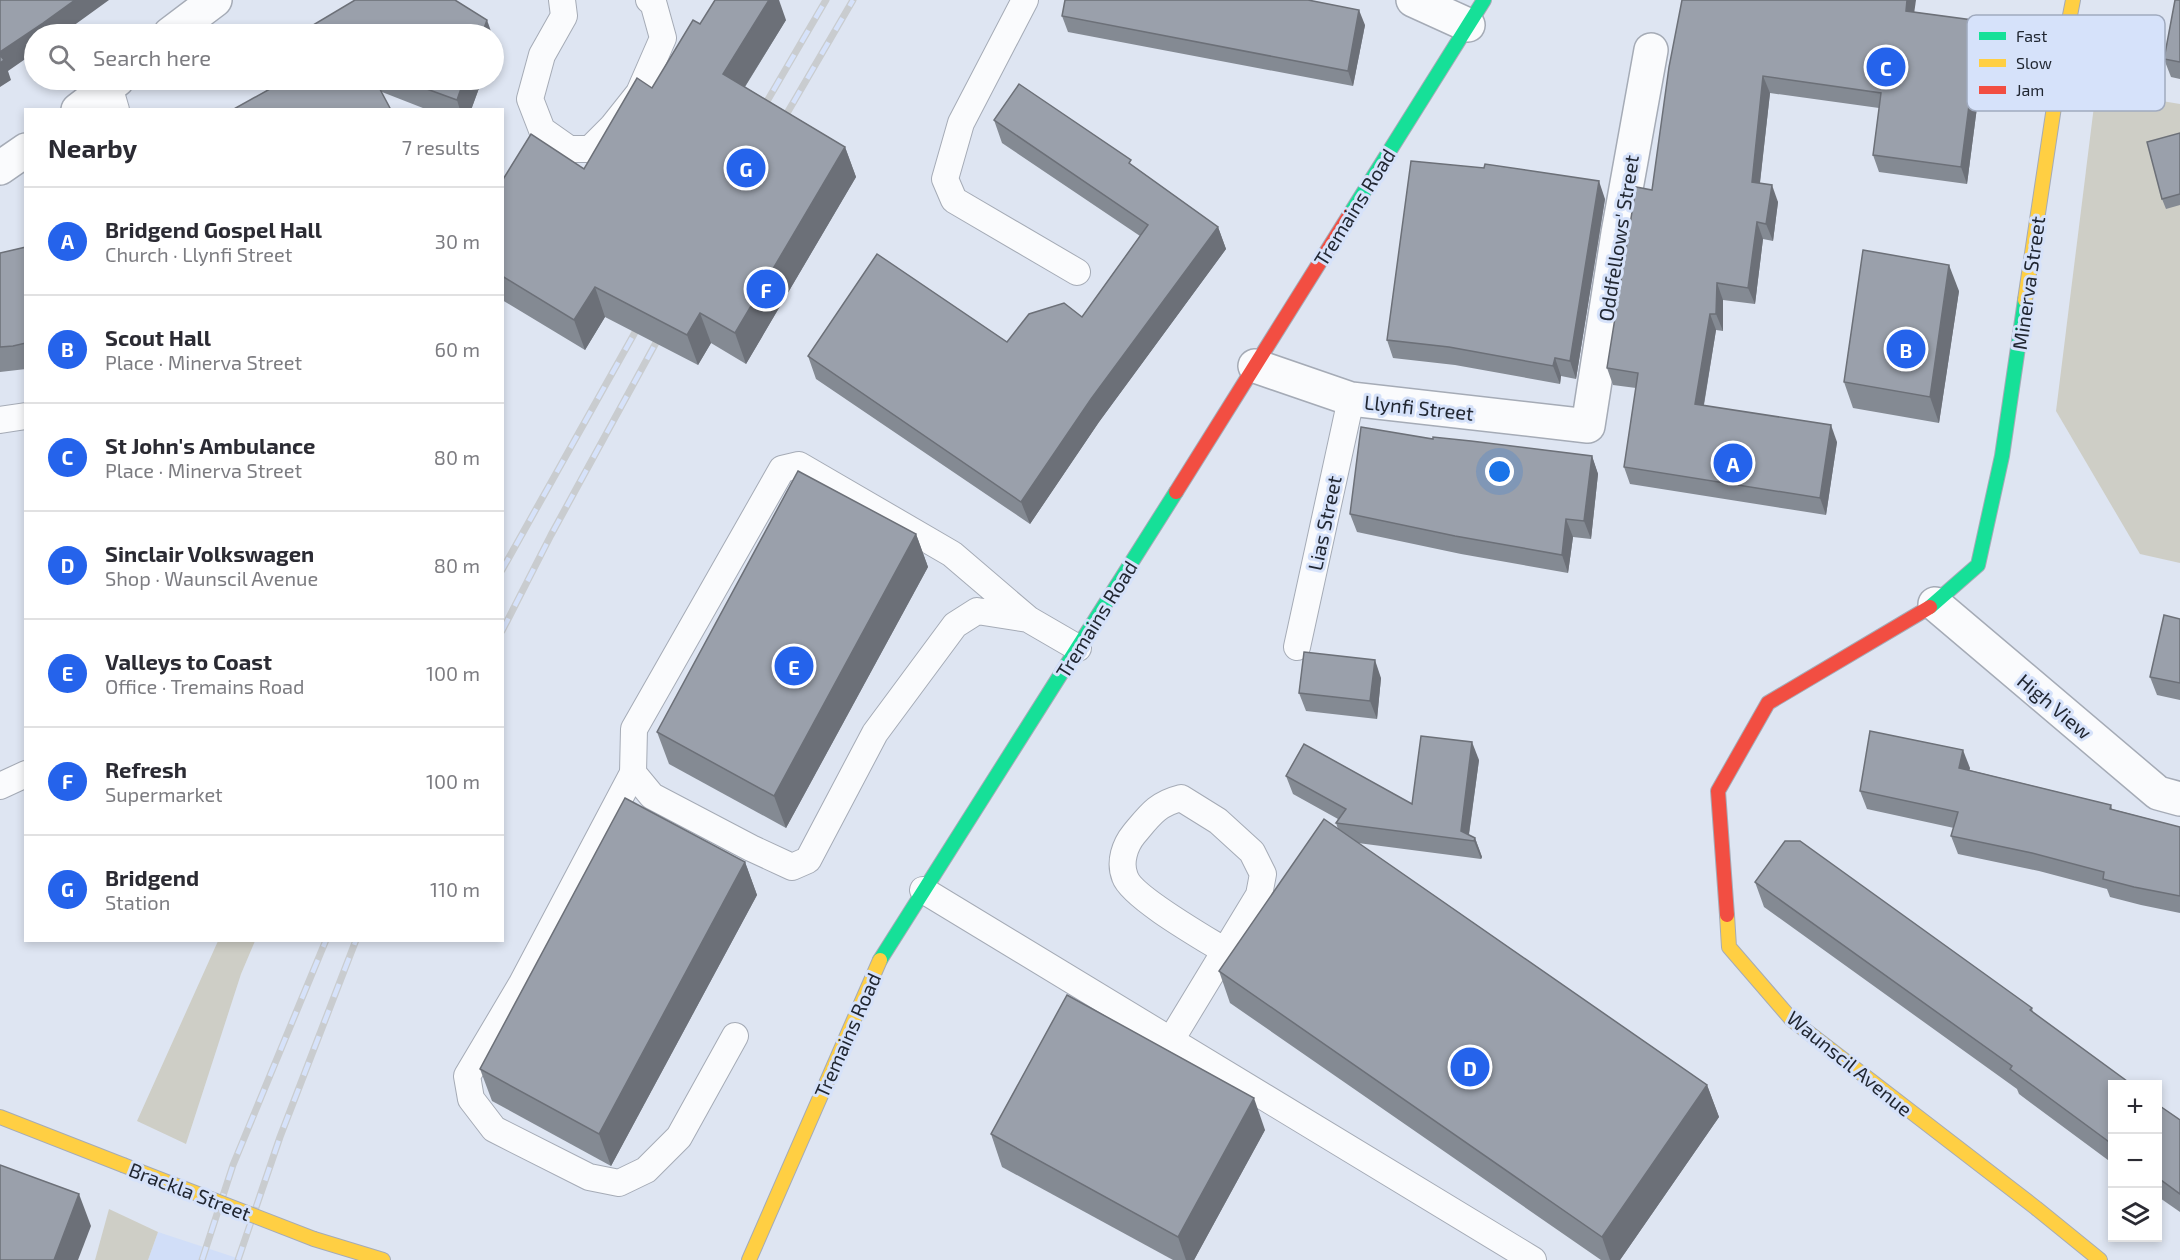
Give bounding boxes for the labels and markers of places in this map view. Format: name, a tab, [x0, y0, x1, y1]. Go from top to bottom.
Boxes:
pin: C	[1866, 44, 1906, 90]
pin: G	[726, 146, 766, 190]
pin: F	[746, 266, 786, 312]
pin: B	[1886, 326, 1926, 372]
pin: A	[1714, 440, 1752, 486]
pin: E	[774, 644, 814, 688]
pin: D	[1450, 1044, 1490, 1090]

